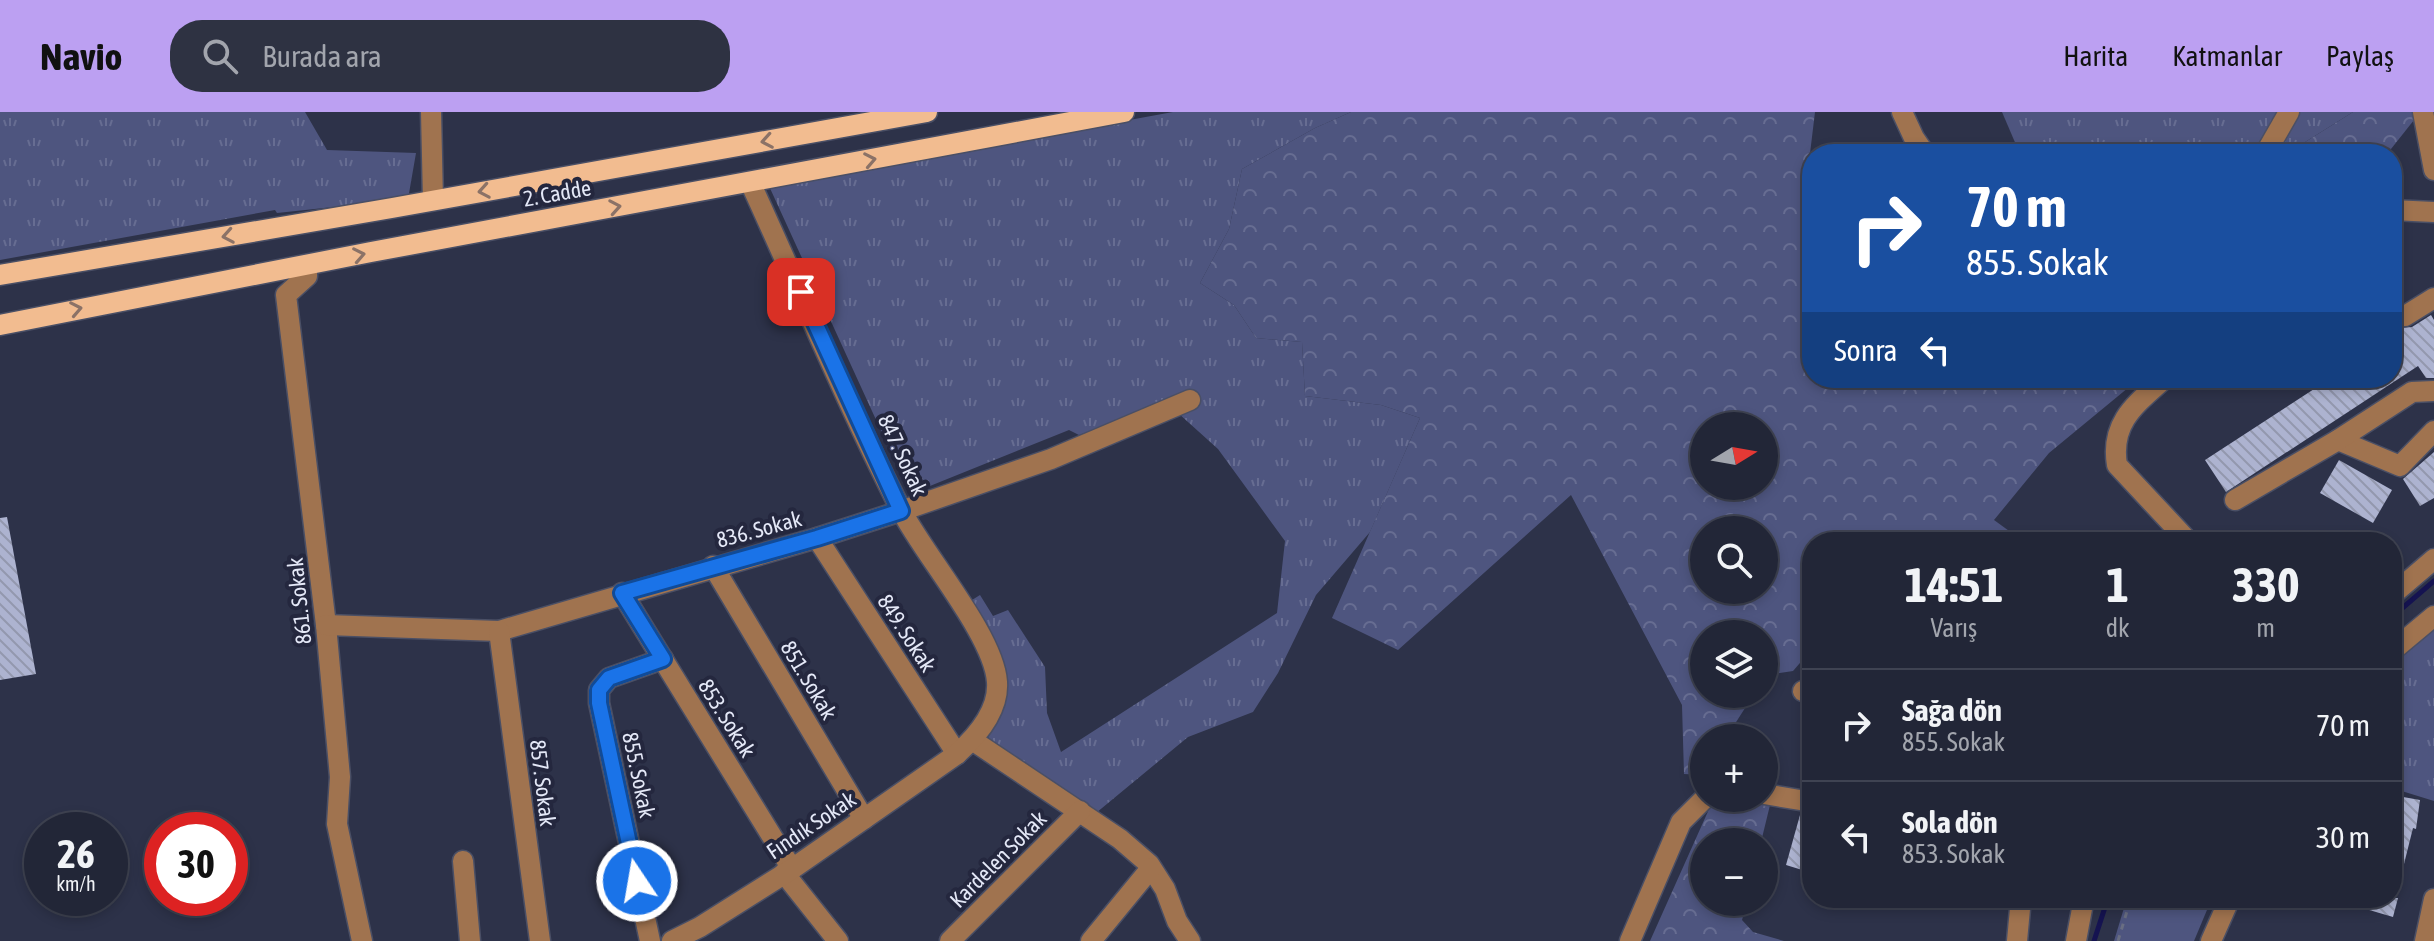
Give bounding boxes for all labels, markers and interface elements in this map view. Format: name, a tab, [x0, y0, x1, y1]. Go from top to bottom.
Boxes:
search box	[170, 20, 730, 92]
icon: search	[198, 34, 242, 78]
text: Navio	[40, 35, 122, 78]
text: Burada ara	[262, 39, 382, 73]
text: Harita	[2063, 40, 2128, 72]
text: Katmanlar	[2172, 40, 2282, 72]
text: Paylaş	[2326, 40, 2394, 72]
one-way arrow	[760, 131, 774, 148]
one-way arrow	[864, 152, 877, 169]
street label: 2. Cadde	[521, 174, 593, 212]
text: 70 m	[1966, 175, 2067, 239]
icon: right	[1834, 176, 1938, 280]
one-way arrow	[477, 182, 490, 199]
one-way arrow	[608, 200, 621, 217]
one-way arrow	[221, 227, 234, 244]
text: 855. Sokak	[1966, 241, 2109, 283]
one-way arrow	[352, 247, 366, 264]
pin	[767, 258, 835, 326]
icon: arrive	[779, 270, 823, 314]
one-way arrow	[70, 302, 83, 319]
icon: left	[1913, 328, 1957, 372]
text: Sonra	[1834, 333, 1897, 367]
street label: 847. Sokak	[873, 410, 933, 500]
north arrow	[1690, 412, 1778, 500]
map controls	[1690, 412, 1778, 916]
street label: 836. Sokak	[714, 505, 805, 553]
button: search	[1690, 516, 1778, 604]
street label: 861. Sokak	[281, 556, 316, 646]
text: 14:51	[1904, 557, 2003, 612]
text: 1	[2106, 557, 2129, 612]
text: 330	[2232, 557, 2300, 612]
street label: 849. Sokak	[872, 589, 942, 677]
text: Varış	[1930, 613, 1977, 643]
text: dk	[2106, 613, 2129, 643]
text: m	[2256, 613, 2275, 643]
button: layers	[1690, 620, 1778, 708]
street label: 851. Sokak	[775, 636, 843, 724]
street label: 853. Sokak	[693, 674, 761, 762]
text: Sağa dön	[1902, 693, 2002, 727]
icon: right	[1834, 703, 1878, 747]
text: 70 m	[2316, 708, 2370, 742]
button: +	[1690, 724, 1778, 812]
text: 855. Sokak	[1902, 727, 2005, 757]
street label: 855. Sokak	[617, 730, 661, 821]
street label: 857. Sokak	[525, 738, 561, 828]
street label: Fındık Sokak	[761, 786, 861, 864]
street label: Kardelen Sokak	[944, 805, 1052, 913]
text: Sola dön	[1902, 805, 1998, 839]
speed limit sign: 30	[144, 812, 248, 916]
icon: left	[1834, 815, 1878, 859]
text: 30 m	[2316, 820, 2370, 854]
button: −	[1690, 828, 1778, 916]
text: 26	[57, 831, 95, 876]
position arrow	[595, 839, 679, 923]
text: 853. Sokak	[1902, 839, 2005, 869]
text: km/h	[56, 872, 96, 895]

